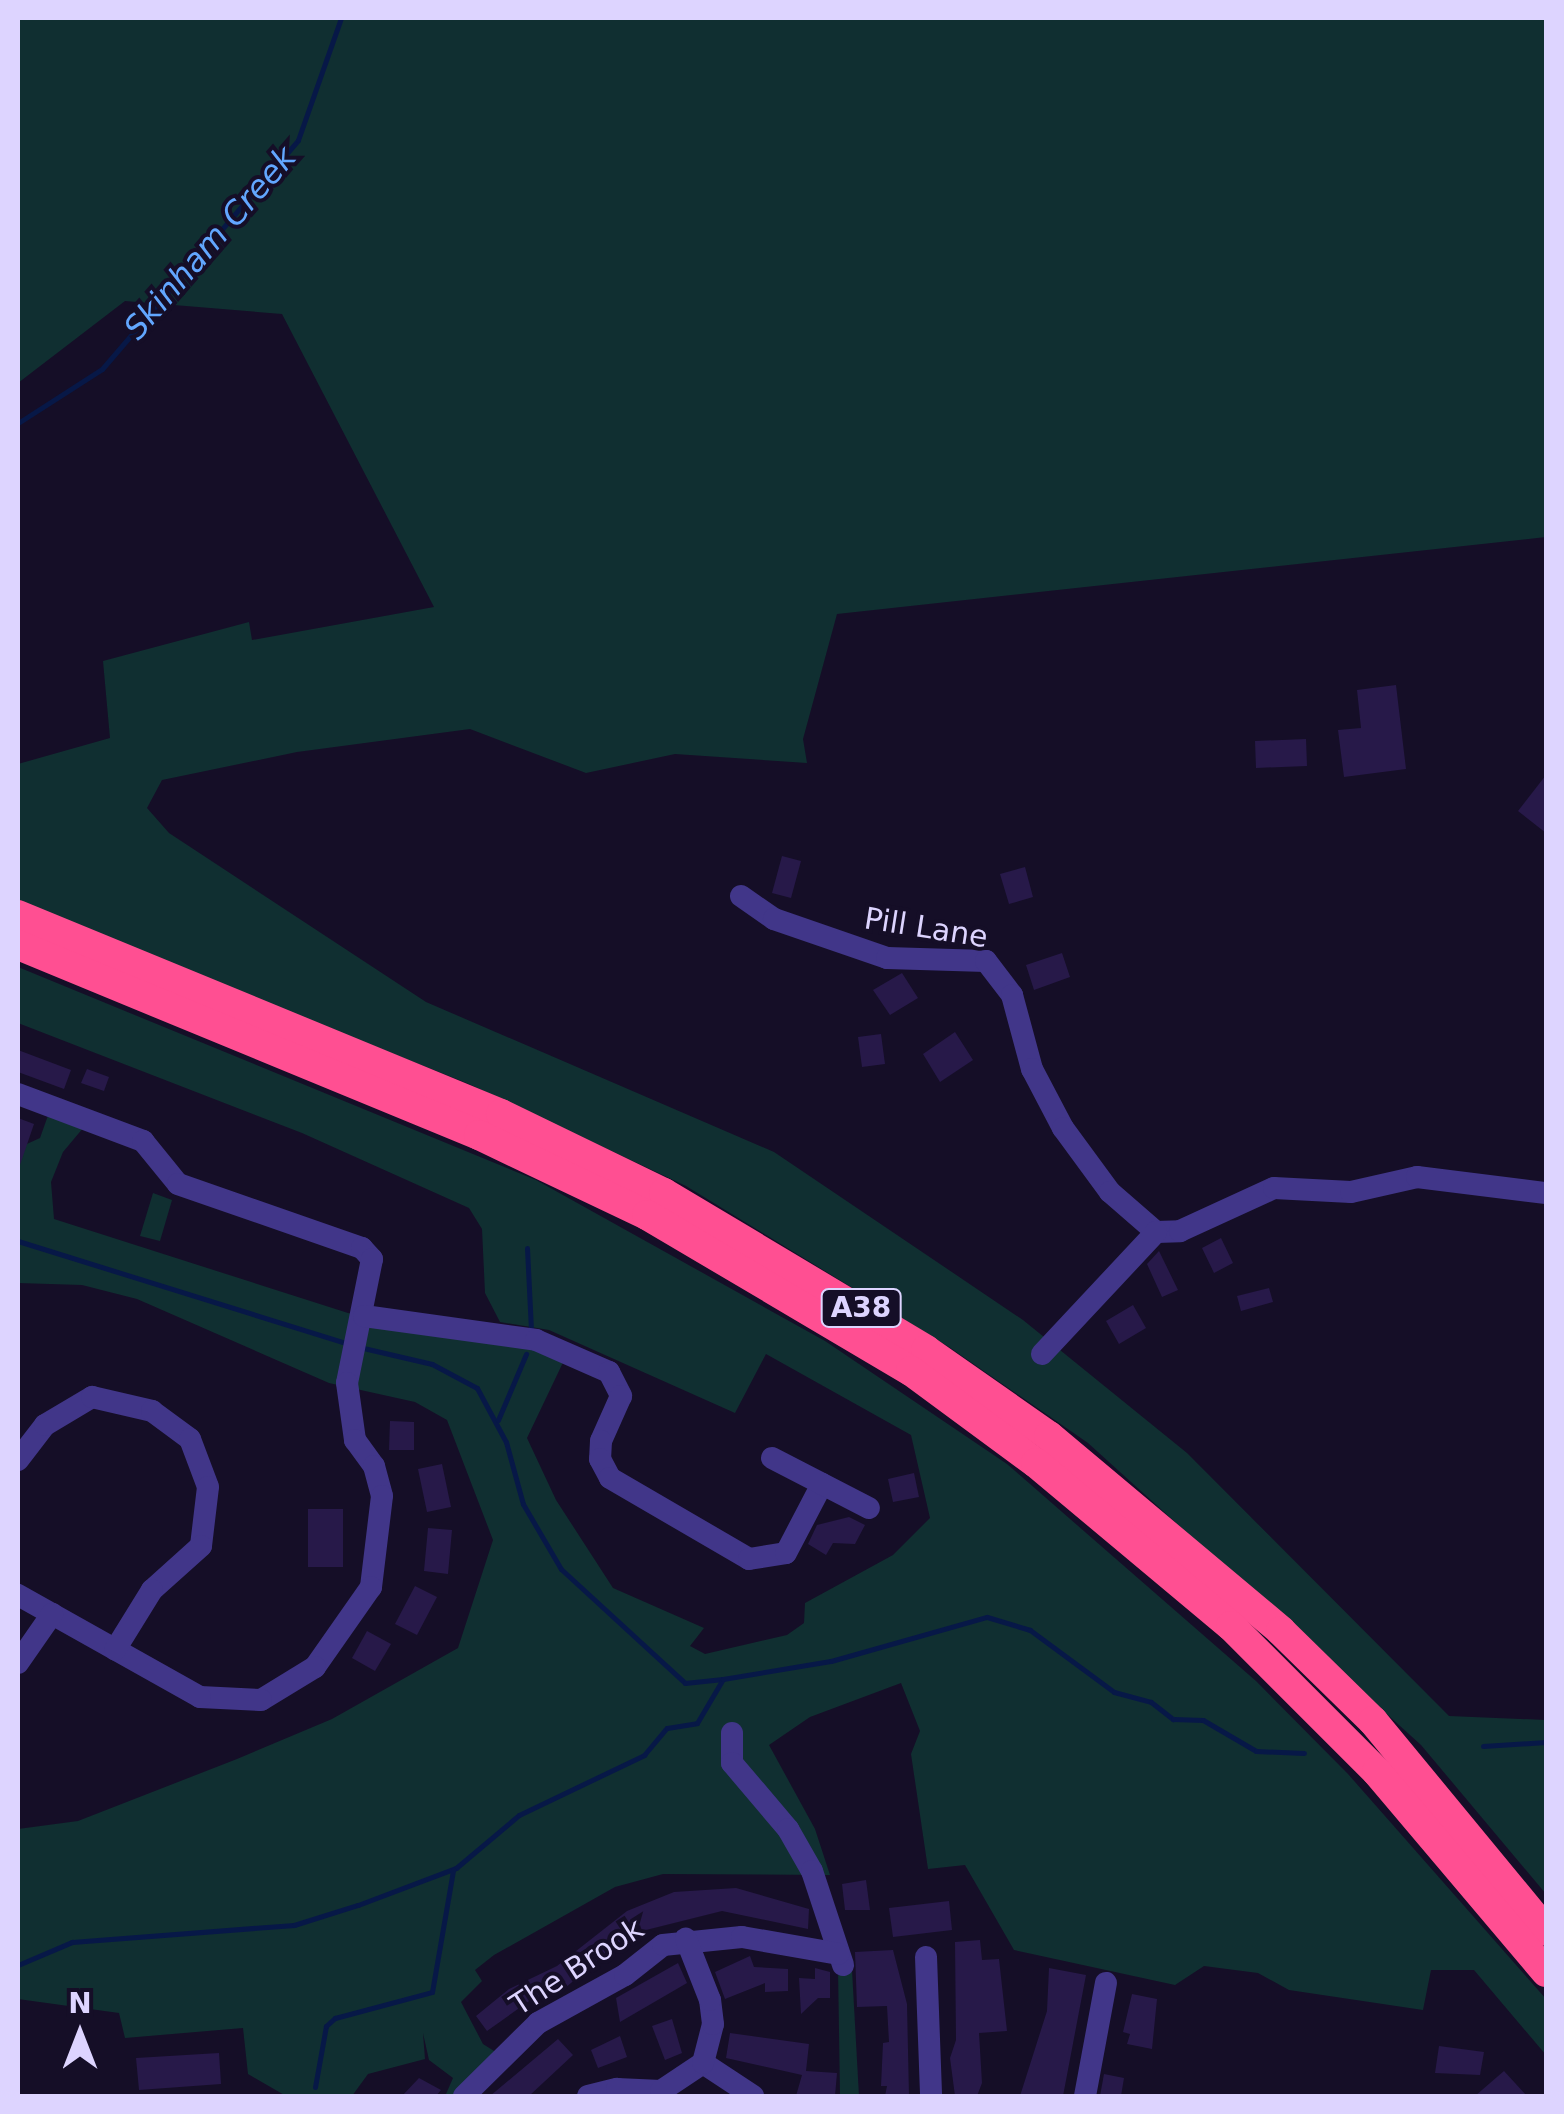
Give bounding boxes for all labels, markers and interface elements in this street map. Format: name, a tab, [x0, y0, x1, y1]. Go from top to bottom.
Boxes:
water label: Skinham Creek	[116, 139, 304, 347]
street label: Pill Lane	[862, 900, 990, 956]
road number: A38	[818, 1285, 904, 1331]
street label: The Brook	[504, 1911, 650, 2023]
north arrow	[30, 1984, 130, 2084]
text: N	[68, 1987, 92, 2020]

